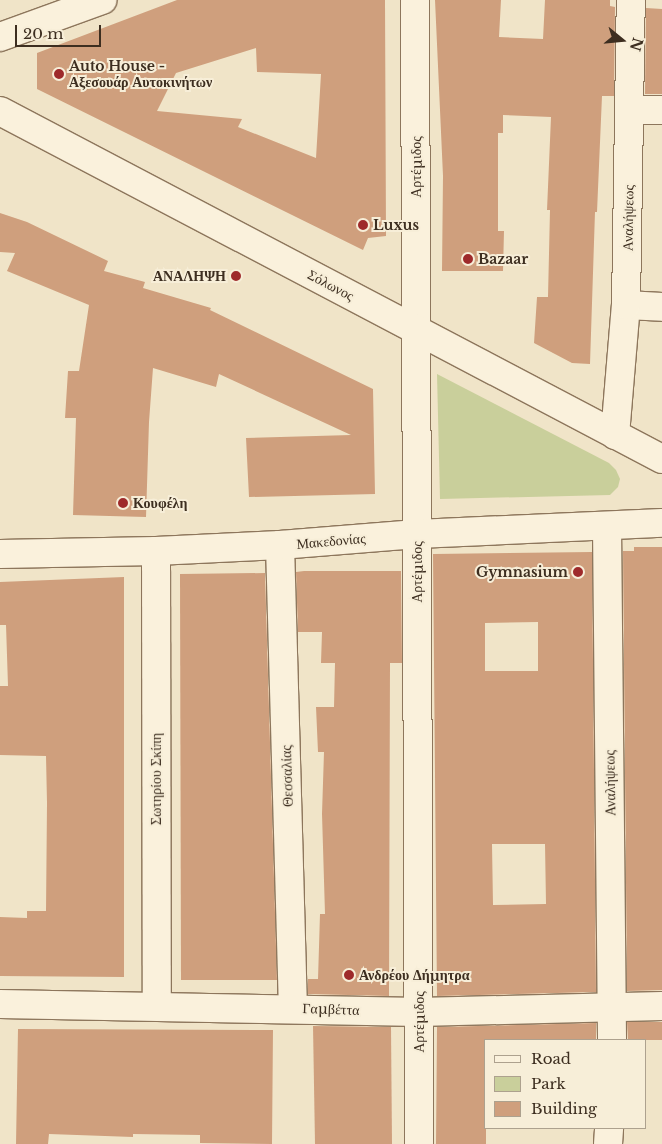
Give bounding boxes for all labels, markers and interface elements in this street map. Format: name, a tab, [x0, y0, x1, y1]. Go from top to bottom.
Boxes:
scale bar	[18, 15, 104, 47]
north arrow	[597, 15, 647, 65]
text: 20 m	[23, 24, 63, 43]
text: N	[626, 35, 647, 53]
place label: Auto House - Αξεσουάρ Αυτοκινήτων	[69, 58, 212, 90]
marker: Auto House - Αξεσουάρ Αυτοκινήτων	[53, 68, 65, 80]
street label: Αρτέμιδος	[408, 136, 424, 198]
street label: Αναλήψεως	[619, 185, 637, 251]
place label: Luxus	[373, 217, 419, 233]
marker: Luxus	[357, 219, 369, 231]
place label: Bazaar	[478, 251, 528, 267]
marker: Bazaar	[462, 253, 474, 265]
street label: Σόλωνος	[305, 266, 357, 304]
place label: ΑΝΑΛΗΨΗ	[153, 268, 226, 284]
marker: ΑΝΑΛΗΨΗ	[230, 270, 242, 282]
place label: Κουφέλη	[133, 495, 187, 511]
marker: Κουφέλη	[117, 497, 129, 509]
street label: Μακεδονίας	[296, 530, 366, 552]
street label: Αρτέμιδος	[409, 541, 425, 603]
place label: Gymnasium	[476, 564, 568, 580]
marker: Gymnasium	[572, 566, 584, 578]
street label: Σωτηρίου Σκίπη	[148, 733, 164, 825]
street label: Θεσσαλίας	[278, 745, 296, 807]
street label: Αναλήψεως	[601, 750, 619, 816]
place label: Ανδρέου Δήμητρα	[359, 967, 470, 983]
marker: Ανδρέου Δήμητρα	[343, 969, 355, 981]
street label: Αρτέμιδος	[411, 991, 427, 1053]
street label: Γαμβέττα	[302, 1000, 360, 1018]
legend	[484, 1039, 647, 1129]
text: Road	[531, 1049, 571, 1068]
text: Park	[531, 1074, 566, 1093]
text: Building	[531, 1099, 597, 1118]

